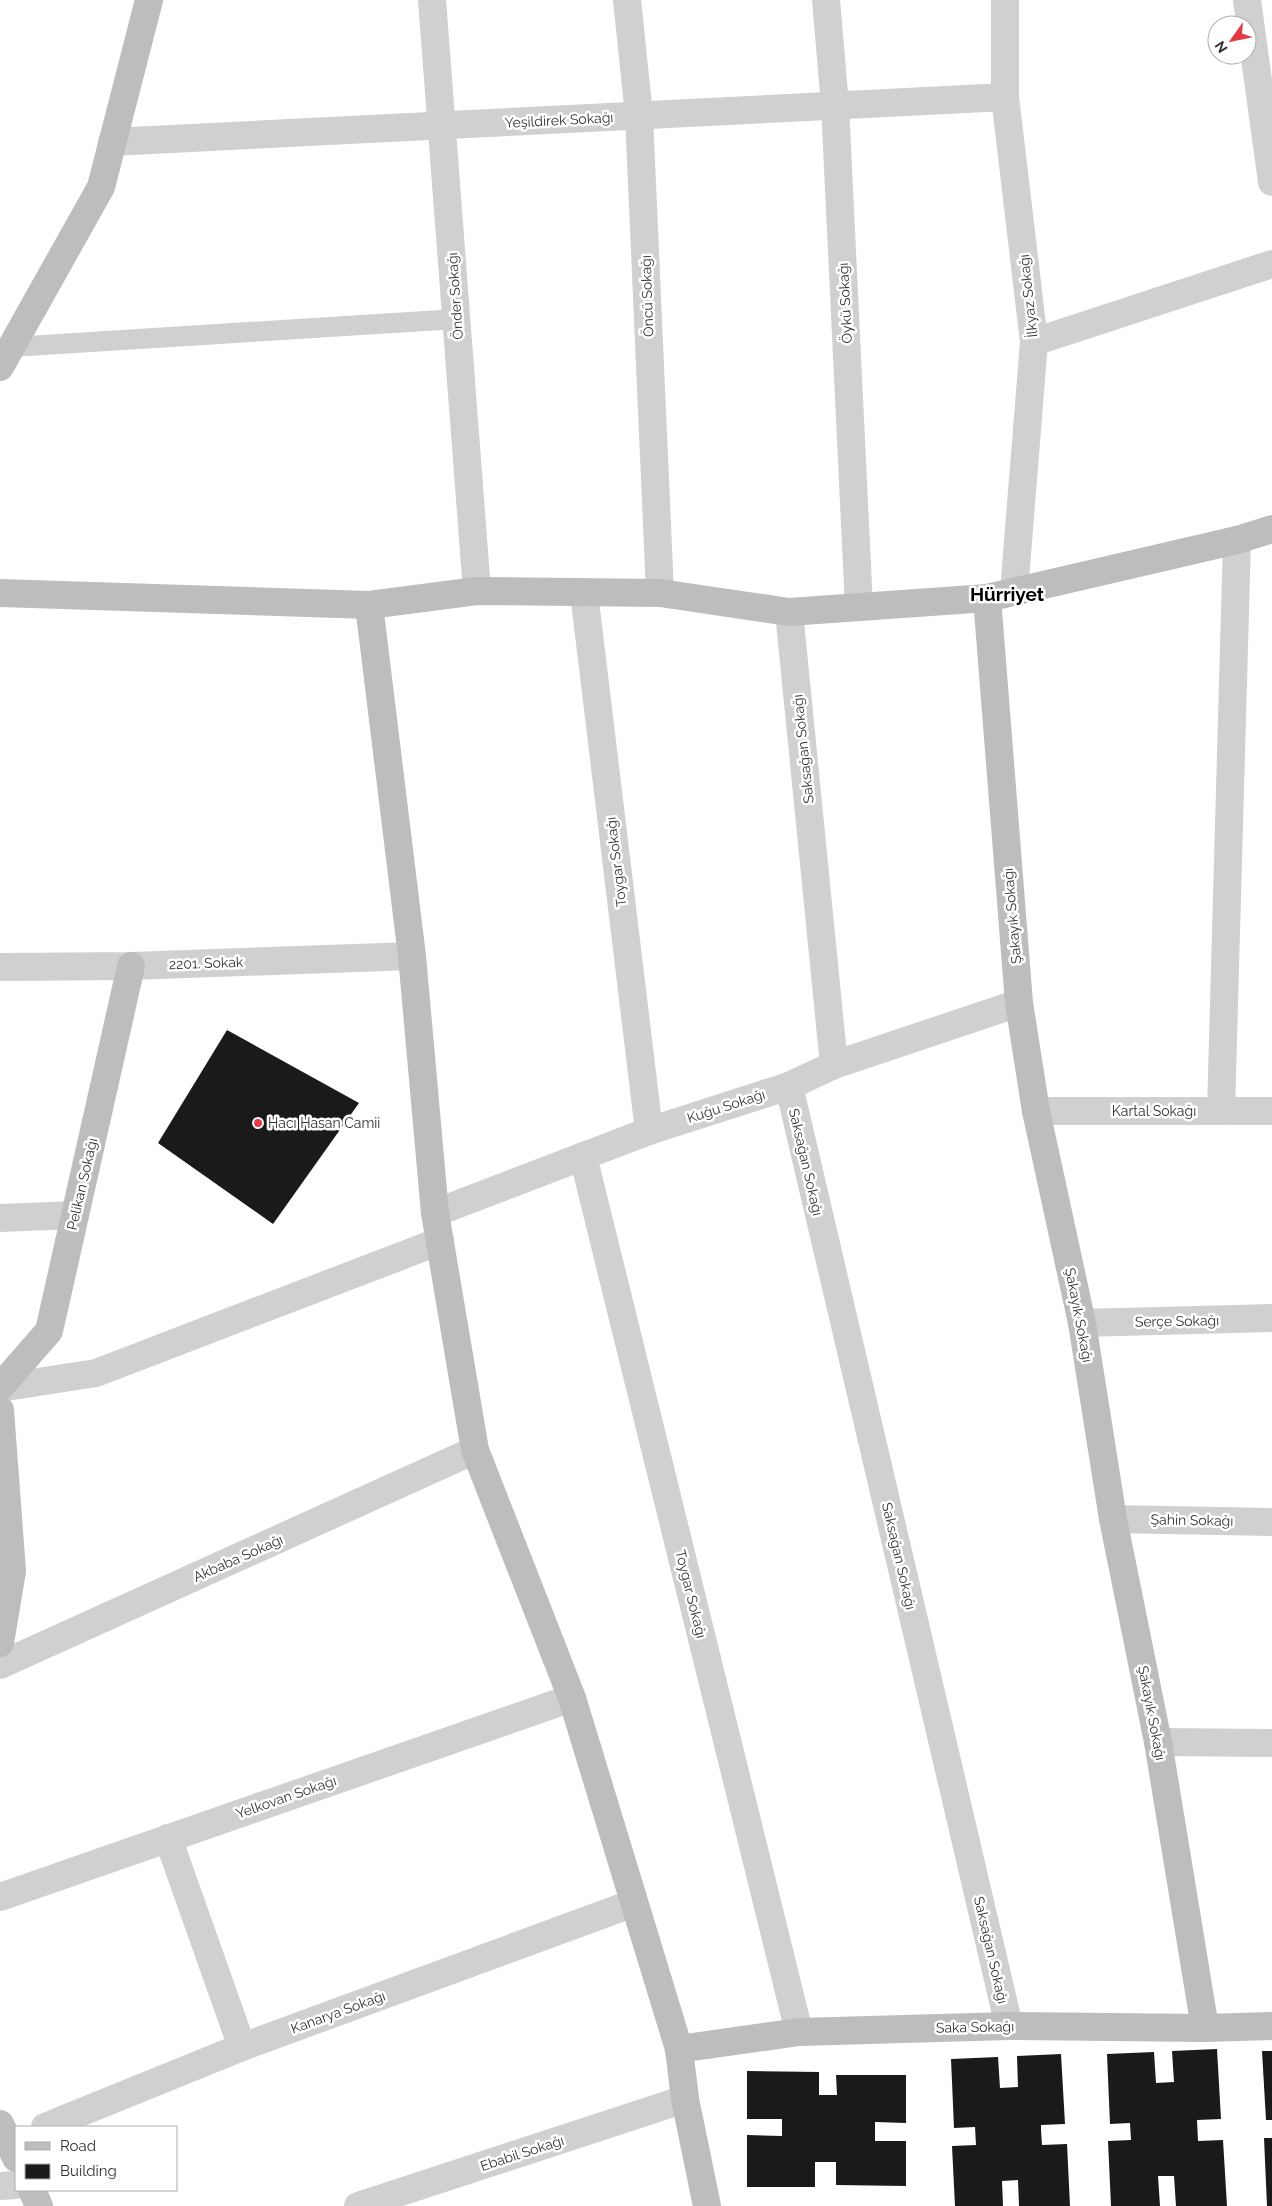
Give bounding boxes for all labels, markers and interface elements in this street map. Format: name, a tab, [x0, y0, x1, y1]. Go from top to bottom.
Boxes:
north arrow	[1207, 15, 1257, 65]
text: N	[1211, 38, 1231, 56]
street label: Yeşildirek Sokağı	[504, 109, 614, 131]
street label: Önder Sokağı	[442, 252, 466, 340]
street label: İlkyaz Sokağı	[1014, 254, 1040, 339]
street label: Öncü Sokağı	[636, 255, 656, 337]
street label: Öykü Sokağı	[833, 262, 855, 344]
district label: Hürriyet	[970, 583, 1045, 605]
street label: Saksağan Sokağı	[789, 694, 817, 804]
street label: Toygar Sokağı	[603, 816, 629, 908]
street label: Şakayık Sokağı	[1000, 867, 1024, 965]
street label: 2201. Sokak	[168, 954, 244, 972]
street label: Kuğu Sokağı	[685, 1086, 767, 1126]
street label: Kartal Sokağı	[1112, 1103, 1196, 1119]
street label: Saksağan Sokağı	[786, 1107, 826, 1217]
place label: Hacı Hasan Camii	[268, 1115, 380, 1131]
marker: Hacı Hasan Camii	[252, 1117, 264, 1129]
street label: Pelikan Sokağı	[64, 1136, 100, 1232]
street label: Şakayık Sokağı	[1062, 1266, 1096, 1364]
street label: Serçe Sokağı	[1135, 1312, 1219, 1330]
street label: Saksağan Sokağı	[879, 1501, 919, 1611]
street label: Şahin Sokağı	[1151, 1511, 1233, 1529]
street label: Akbaba Sokağı	[191, 1531, 285, 1585]
street label: Toygar Sokağı	[672, 1548, 710, 1640]
street label: Şakayık Sokağı	[1135, 1664, 1169, 1762]
street label: Yelkovan Sokağı	[234, 1772, 338, 1822]
street label: Saksağan Sokağı	[971, 1895, 1011, 2005]
street label: Kanarya Sokağı	[289, 1987, 387, 2037]
street label: Saka Sokağı	[936, 2018, 1014, 2036]
legend	[15, 2126, 178, 2191]
street label: Ebabil Sokağı	[478, 2132, 566, 2174]
text: Road	[60, 2137, 96, 2155]
text: Building	[60, 2162, 117, 2180]

